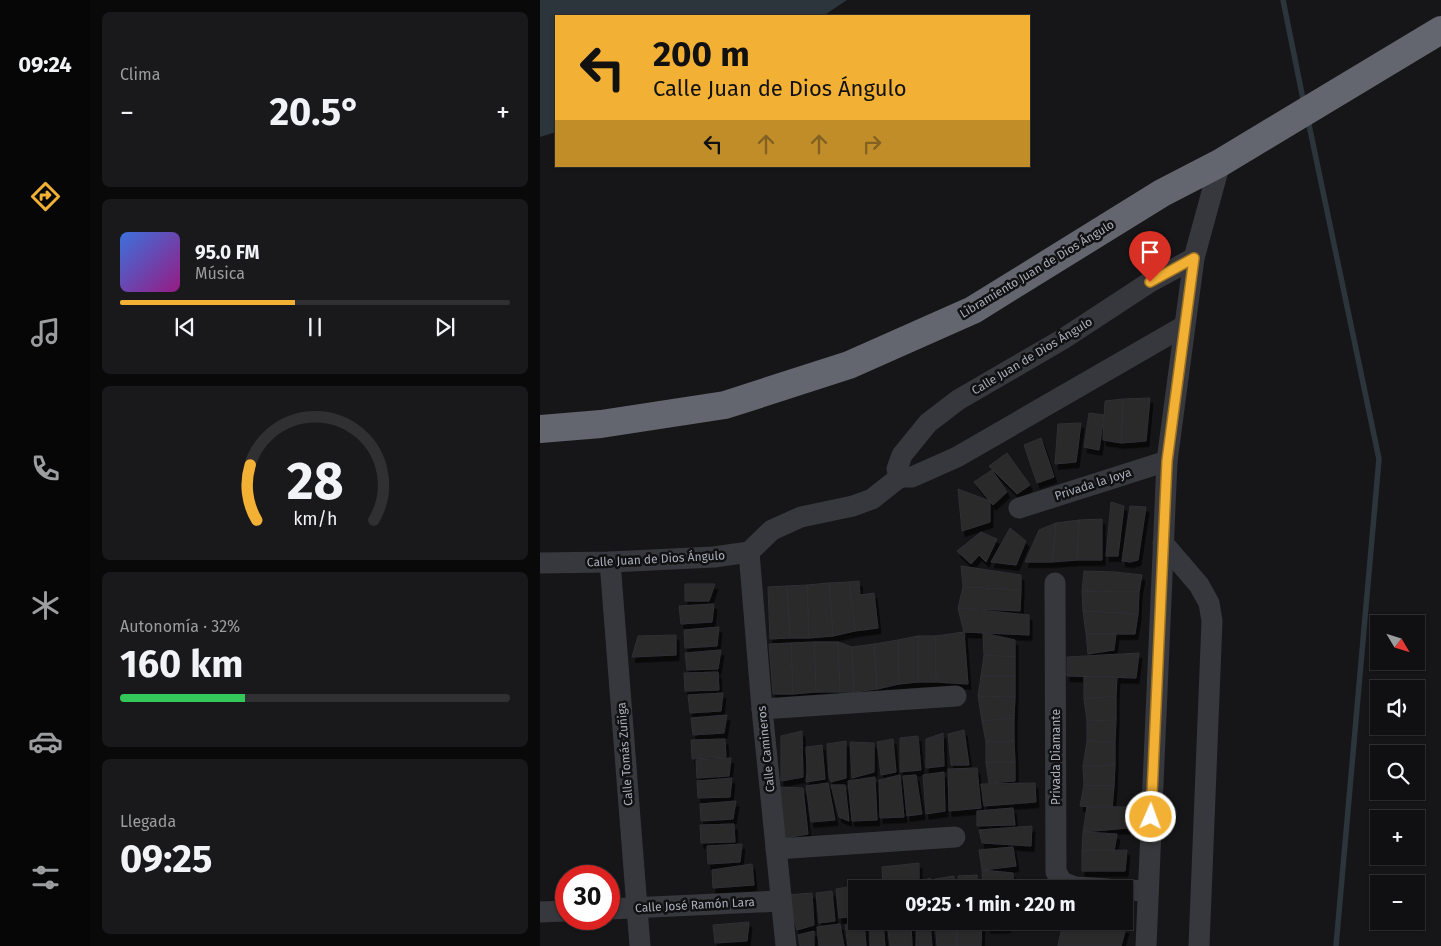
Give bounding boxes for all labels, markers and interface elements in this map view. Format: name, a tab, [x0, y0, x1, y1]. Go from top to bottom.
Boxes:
text: 200 m	[653, 33, 750, 75]
icon: left	[570, 35, 635, 100]
text: 09:24	[18, 51, 72, 78]
text: Clima	[120, 65, 160, 84]
text: Calle Juan de Dios Ángulo	[653, 75, 907, 102]
text: 20.5°	[269, 89, 361, 135]
text: −	[120, 96, 134, 129]
text: +	[496, 96, 510, 129]
icon: left	[699, 130, 727, 158]
icon: ahead	[752, 130, 780, 158]
icon: ahead	[805, 130, 833, 158]
icon: right	[858, 130, 886, 158]
icon: directions	[28, 179, 63, 214]
street label: Libramiento Juan de Dios Ángulo	[957, 216, 1117, 321]
pin	[1129, 231, 1171, 282]
icon: arrive	[1136, 238, 1164, 266]
text: 95.0 FM	[195, 241, 259, 264]
text: Música	[195, 264, 245, 283]
icon: previous	[171, 313, 199, 341]
icon: pause	[301, 313, 329, 341]
icon: next	[431, 313, 459, 341]
street label: Calle Juan de Dios Ángulo	[969, 314, 1095, 398]
icon: music	[28, 315, 63, 350]
text: 28	[286, 450, 344, 513]
icon: phone	[28, 451, 63, 486]
street label: Privada la Joya	[1053, 465, 1133, 503]
text: km/h	[293, 508, 337, 530]
street label: Calle Juan de Dios Ángulo	[586, 547, 725, 570]
icon: climate	[28, 588, 63, 623]
north arrow	[1370, 615, 1425, 670]
map controls	[1370, 615, 1425, 930]
text: Autonomía · 32%	[120, 617, 240, 636]
text: 160 km	[120, 641, 243, 687]
button: sound	[1370, 680, 1425, 735]
street label: Calle Tomás Zuñiga	[614, 702, 636, 806]
street label: Calle Camineros	[754, 705, 778, 793]
street label: Privada Diamante	[1049, 709, 1063, 805]
icon: car	[28, 724, 63, 759]
button: search	[1370, 745, 1425, 800]
position arrow	[1124, 790, 1176, 842]
button: +	[1370, 810, 1425, 865]
text: Llegada	[120, 812, 176, 831]
text: 09:25	[120, 836, 212, 882]
icon: filters	[28, 860, 63, 895]
speed limit sign: 30	[555, 865, 620, 930]
button: −	[1370, 875, 1425, 930]
text: 09:25 · 1 min · 220 m	[905, 893, 1076, 916]
street label: Calle José Ramón Lara	[635, 895, 755, 915]

